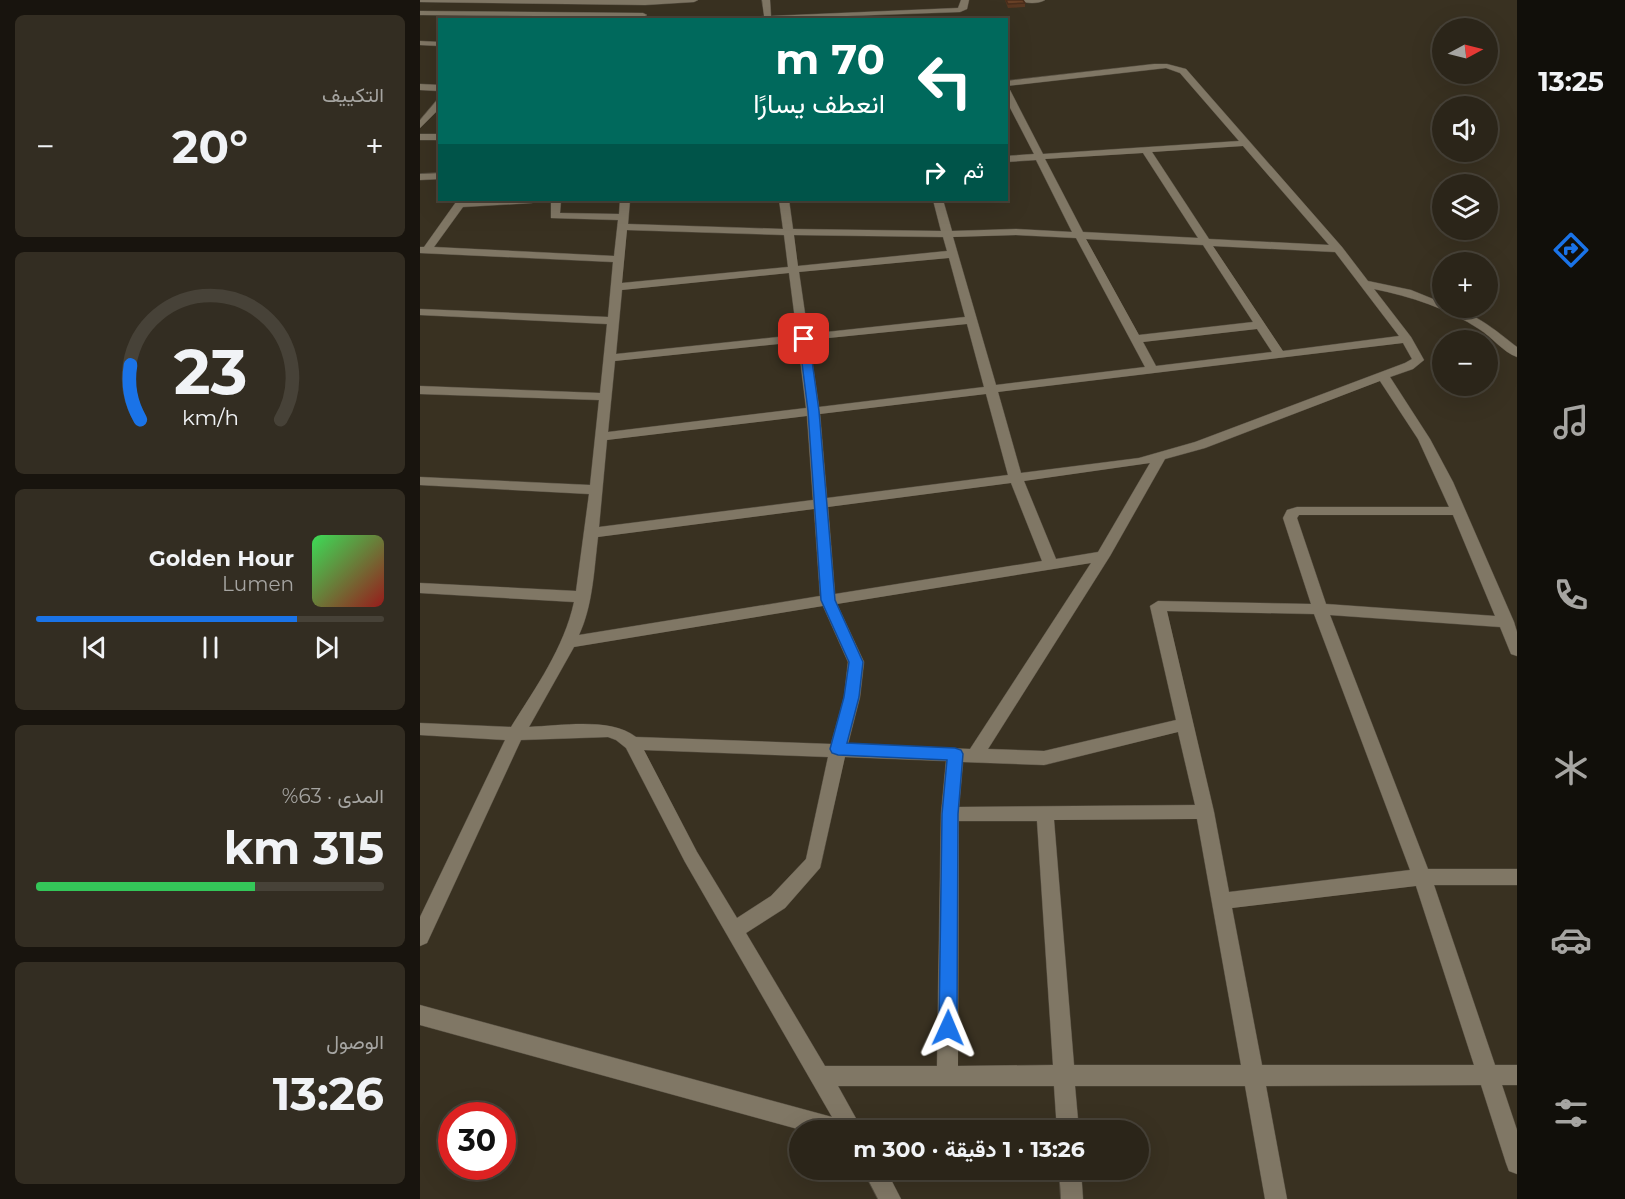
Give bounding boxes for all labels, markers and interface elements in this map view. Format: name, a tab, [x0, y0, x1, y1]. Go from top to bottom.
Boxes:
north arrow	[1432, 18, 1498, 84]
map controls	[1432, 18, 1498, 396]
text: 70 m	[775, 33, 885, 85]
icon: left	[906, 42, 984, 120]
text: 13:25	[1538, 65, 1604, 98]
text: التكييف	[322, 83, 384, 107]
text: انعطف يسارًا	[753, 87, 885, 120]
button: sound	[1432, 96, 1498, 162]
text: 20°	[172, 119, 248, 174]
text: −	[36, 126, 55, 166]
text: +	[365, 126, 384, 166]
icon: right	[918, 156, 951, 189]
text: ثم	[963, 157, 984, 184]
button: layers	[1432, 174, 1498, 240]
icon: directions	[1550, 229, 1592, 271]
button: +	[1432, 252, 1498, 318]
pin	[778, 313, 829, 364]
icon: arrive	[787, 322, 820, 355]
button: −	[1432, 330, 1498, 396]
text: 23	[173, 334, 247, 410]
icon: music	[1550, 401, 1592, 443]
text: km/h	[181, 404, 239, 430]
text: Golden Hour	[149, 545, 294, 572]
text: Lumen	[222, 572, 294, 596]
icon: phone	[1550, 574, 1592, 616]
icon: previous	[78, 631, 111, 664]
icon: pause	[194, 631, 227, 664]
icon: next	[310, 631, 343, 664]
icon: climate	[1550, 747, 1592, 789]
text: المدى · 63%	[282, 784, 384, 808]
text: 315 km	[224, 820, 384, 875]
icon: car	[1550, 919, 1592, 961]
position arrow	[916, 996, 980, 1060]
text: الوصول	[326, 1030, 384, 1054]
text: 13:26	[273, 1066, 384, 1121]
icon: filters	[1550, 1092, 1592, 1134]
speed limit sign: 30	[438, 1102, 516, 1180]
text: 13:26 · 1 دقيقة · 300 m	[853, 1136, 1085, 1163]

